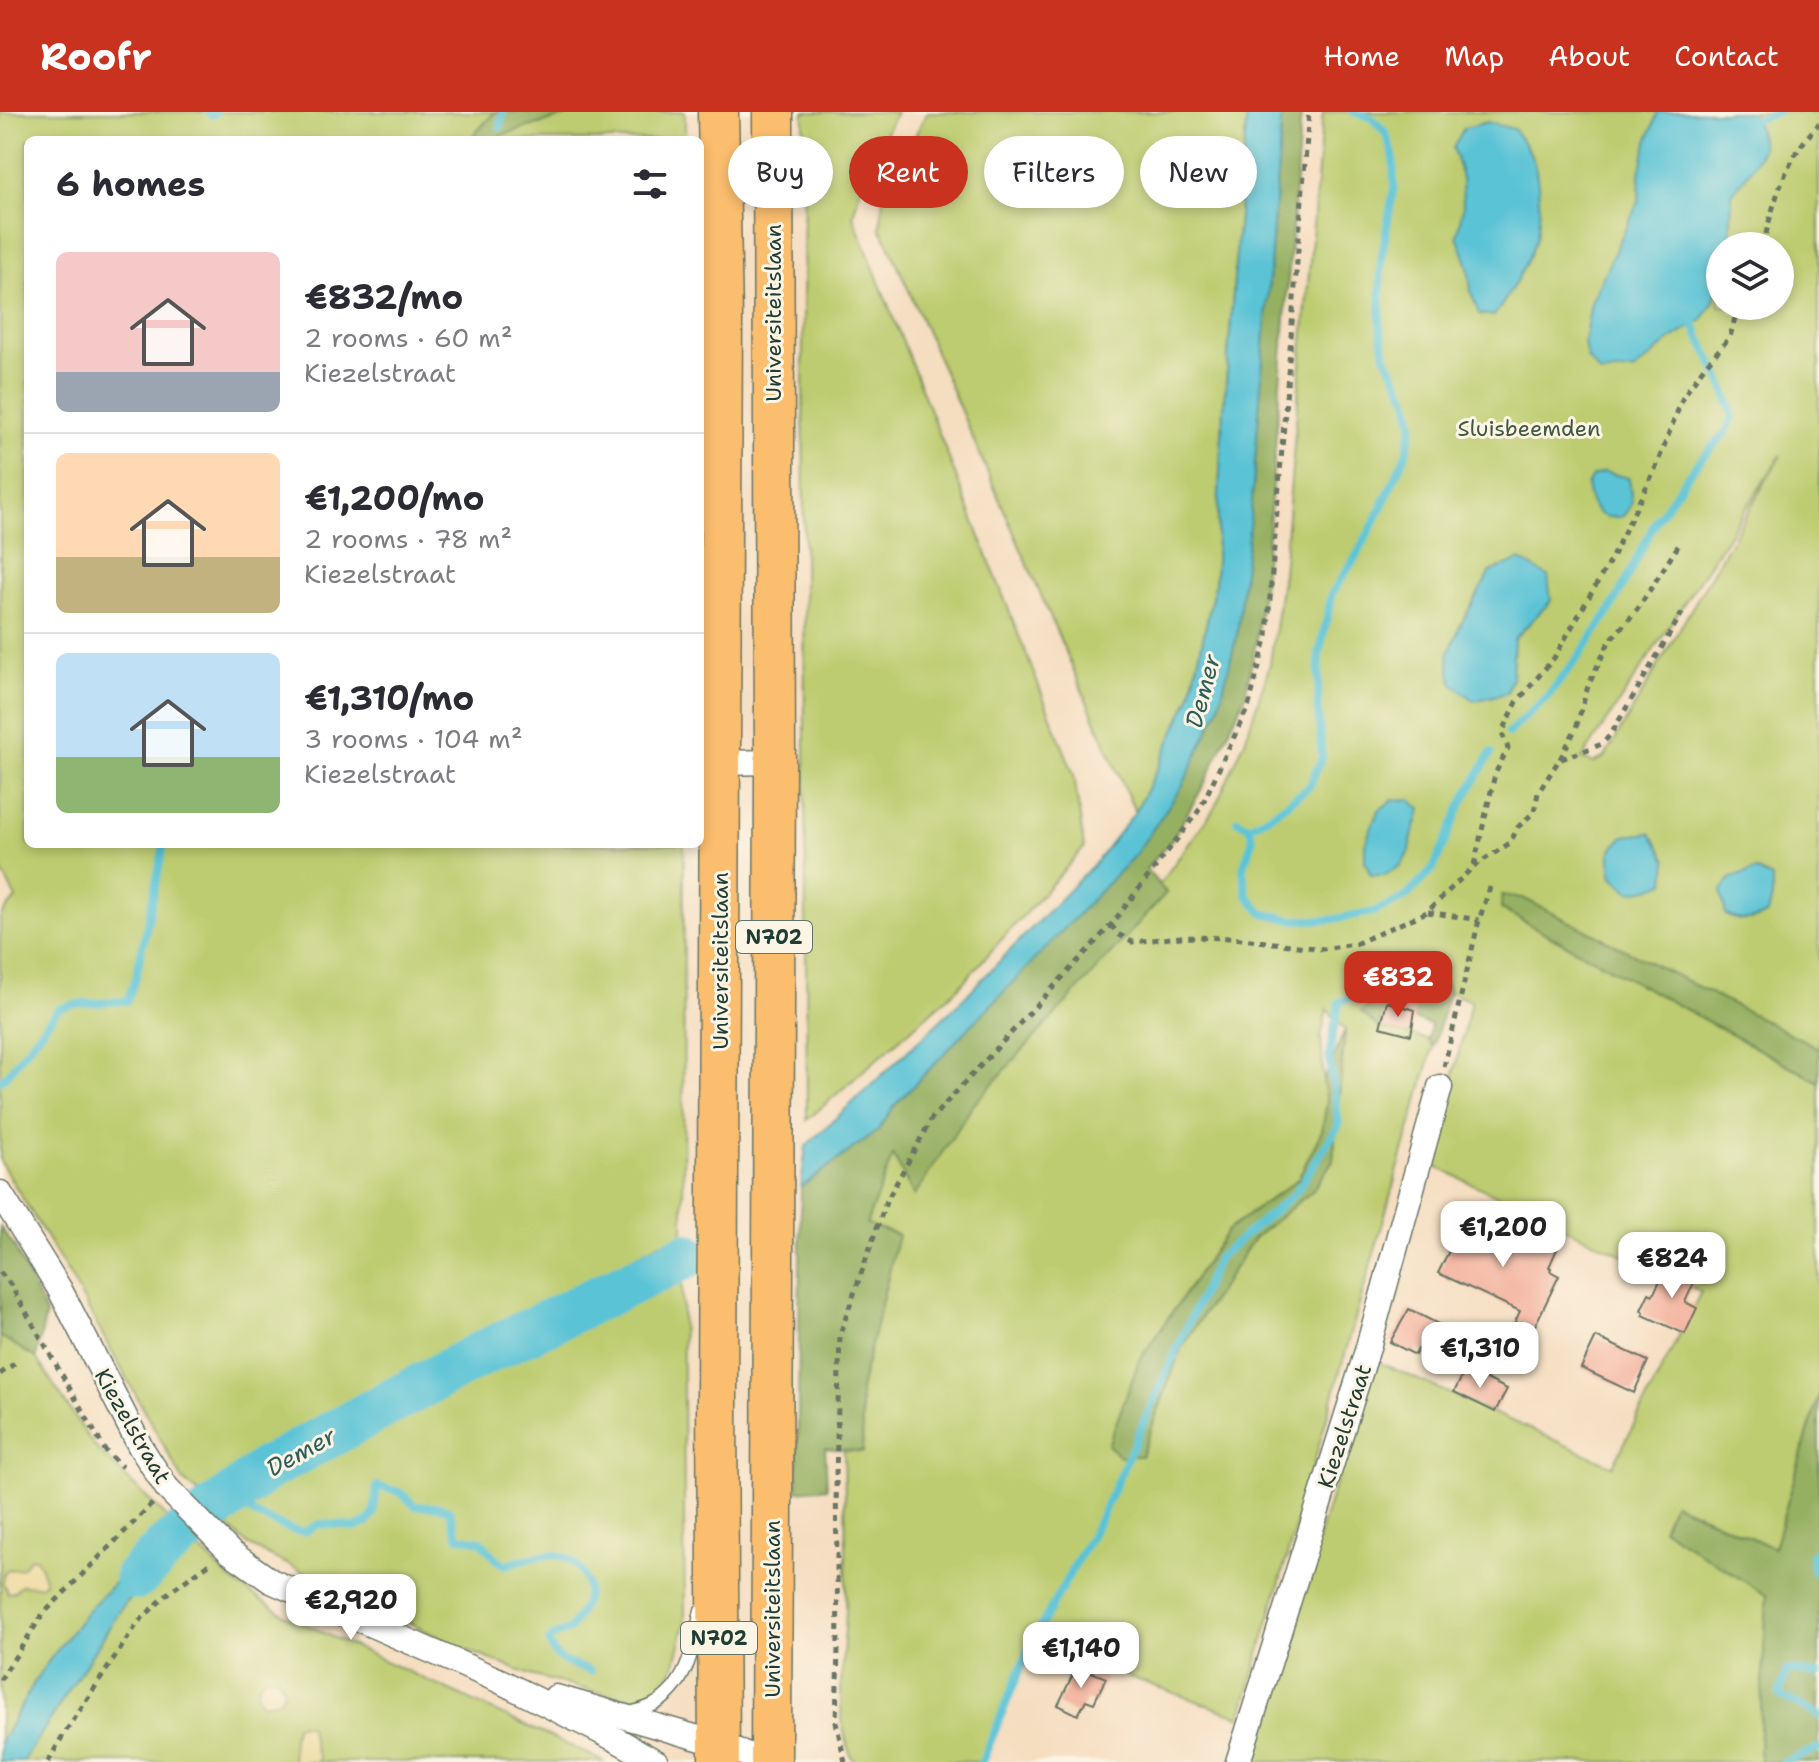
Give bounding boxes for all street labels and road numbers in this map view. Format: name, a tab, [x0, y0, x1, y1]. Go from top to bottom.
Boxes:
street label: Universiteitslaan	[759, 224, 788, 402]
street label: Universiteitslaan	[706, 872, 735, 1050]
road number: N702	[736, 921, 812, 953]
street label: Kiezelstraat	[1311, 1360, 1378, 1492]
street label: Kiezelstraat	[88, 1363, 177, 1489]
street label: Universiteitslaan	[758, 1520, 787, 1698]
road number: N702	[681, 1622, 757, 1654]

